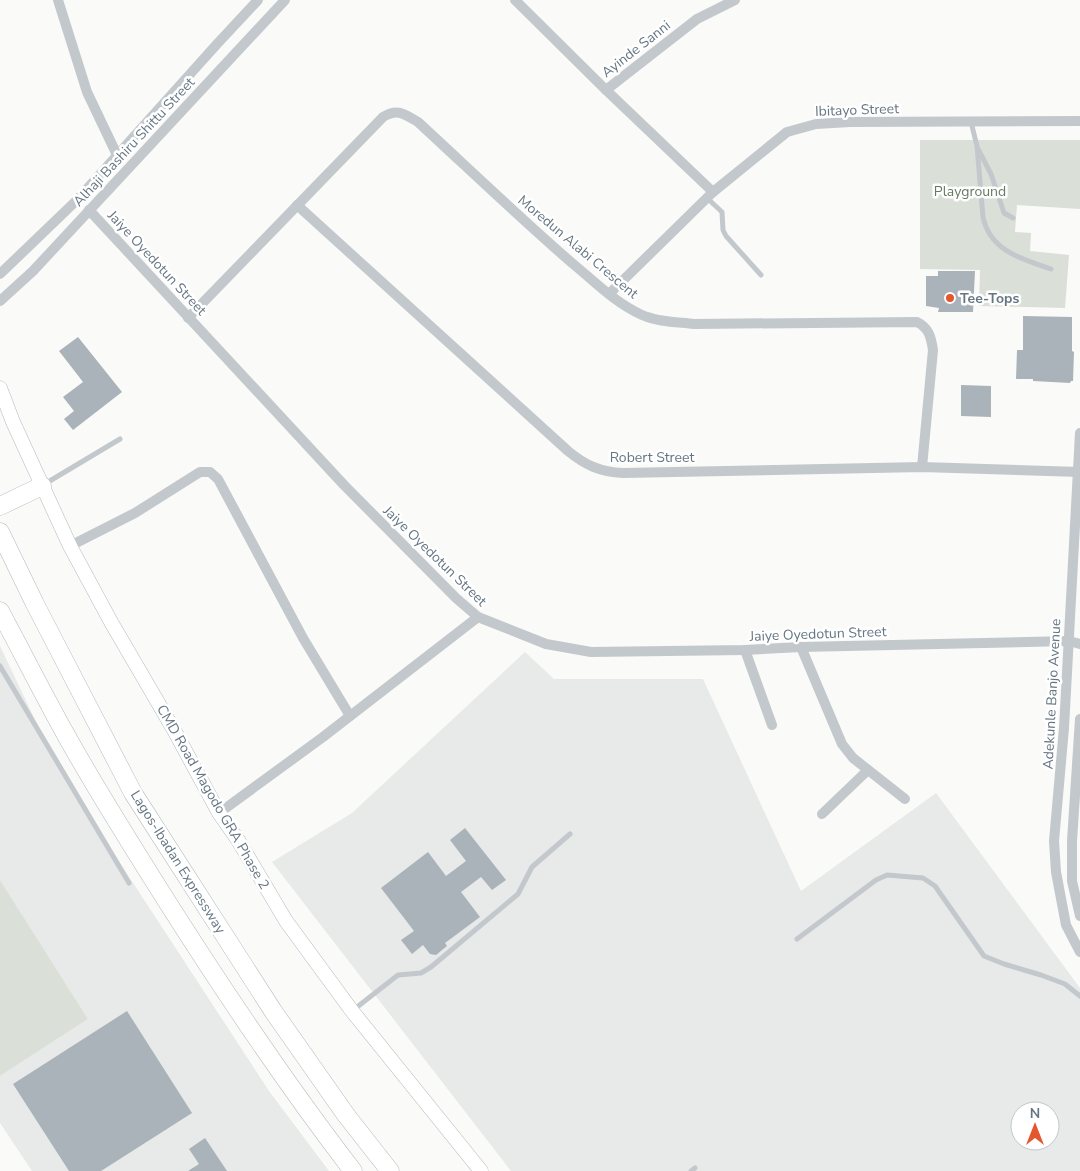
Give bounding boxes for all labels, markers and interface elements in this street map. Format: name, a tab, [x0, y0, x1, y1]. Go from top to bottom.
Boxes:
street label: Ayinde Sanni	[598, 16, 674, 82]
street label: Alhaji Bashiru Shittu Street	[69, 73, 199, 211]
street label: Ibitayo Street	[815, 99, 899, 121]
park label: Playground	[934, 182, 1006, 201]
street label: Moredun Alabi Crescent	[514, 191, 642, 303]
street label: Jaiye Oyedotun Street	[103, 206, 211, 320]
place label: Tee-Tops	[960, 289, 1019, 308]
marker: Tee-Tops	[944, 292, 956, 304]
street label: Robert Street	[610, 448, 694, 467]
street label: Jaiye Oyedotun Street	[378, 501, 491, 610]
street label: Adekunle Banjo Avenue	[1039, 618, 1065, 770]
street label: Jaiye Oyedotun Street	[748, 622, 887, 646]
street label: CMD Road Magodo GRA Phase 2	[152, 701, 274, 893]
street label: Lagos-Ibadan Expressway	[126, 787, 230, 938]
north arrow	[1010, 1101, 1060, 1151]
text: N	[1030, 1104, 1040, 1123]

